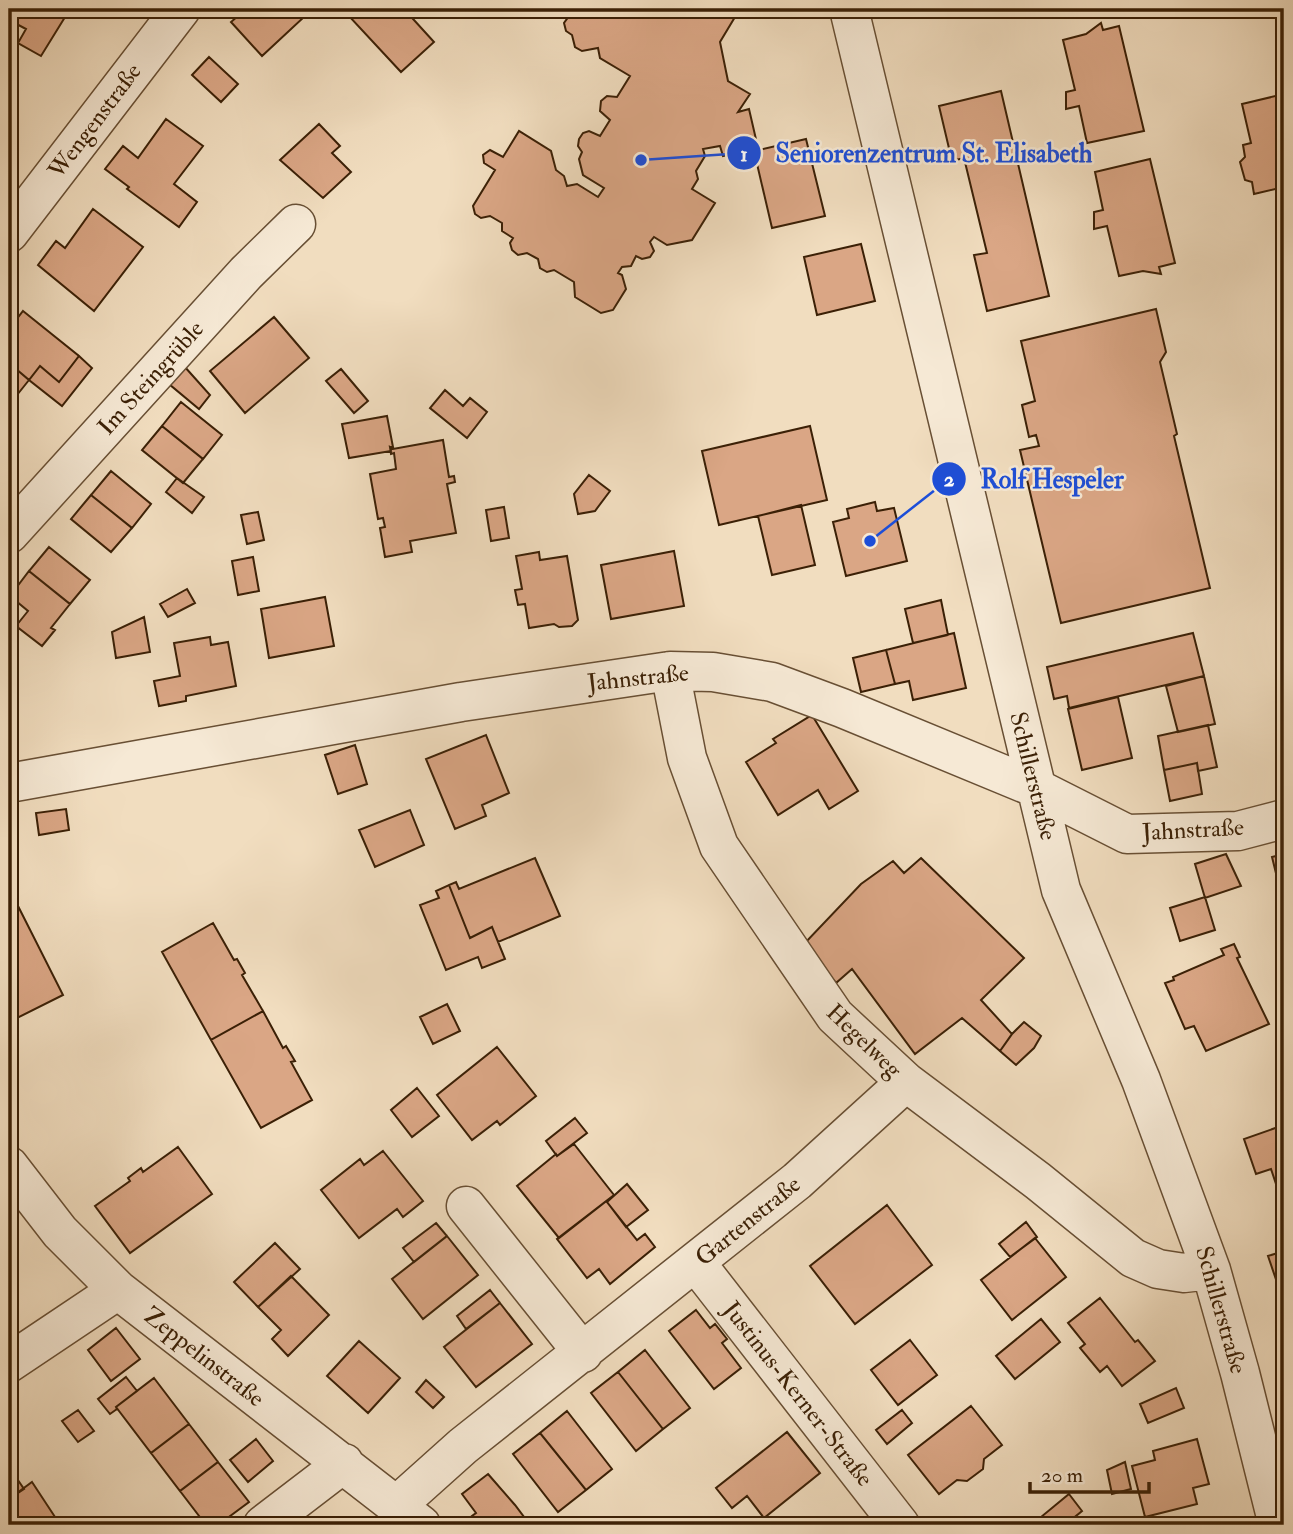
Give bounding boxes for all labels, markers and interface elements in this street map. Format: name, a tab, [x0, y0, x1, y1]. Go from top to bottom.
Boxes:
street label: Wengenstraße	[41, 57, 149, 186]
callout: Seniorenzentrum St. Elisabeth	[726, 130, 1106, 177]
text: Seniorenzentrum St. Elisabeth	[776, 138, 1093, 170]
text: 1	[740, 141, 748, 168]
street label: Im Steingrüble	[91, 314, 211, 442]
callout: Rolf Hespeler	[932, 455, 1138, 502]
text: Rolf Hespeler	[980, 464, 1124, 497]
text: 2	[944, 466, 955, 493]
street label: Jahnstraße	[585, 657, 690, 699]
street label: Schillerstraße	[1002, 709, 1064, 843]
street label: Jahnstraße	[1140, 812, 1245, 848]
street label: Hegelweg	[820, 997, 909, 1086]
street label: Gartenstraße	[689, 1169, 807, 1273]
street label: Schillerstraße	[1188, 1243, 1254, 1377]
street label: Justinus-Kerner-Straße	[715, 1294, 880, 1493]
street label: Zeppelinstraße	[137, 1300, 271, 1414]
scale bar	[1030, 1450, 1150, 1494]
text: 20 m	[1041, 1462, 1083, 1489]

